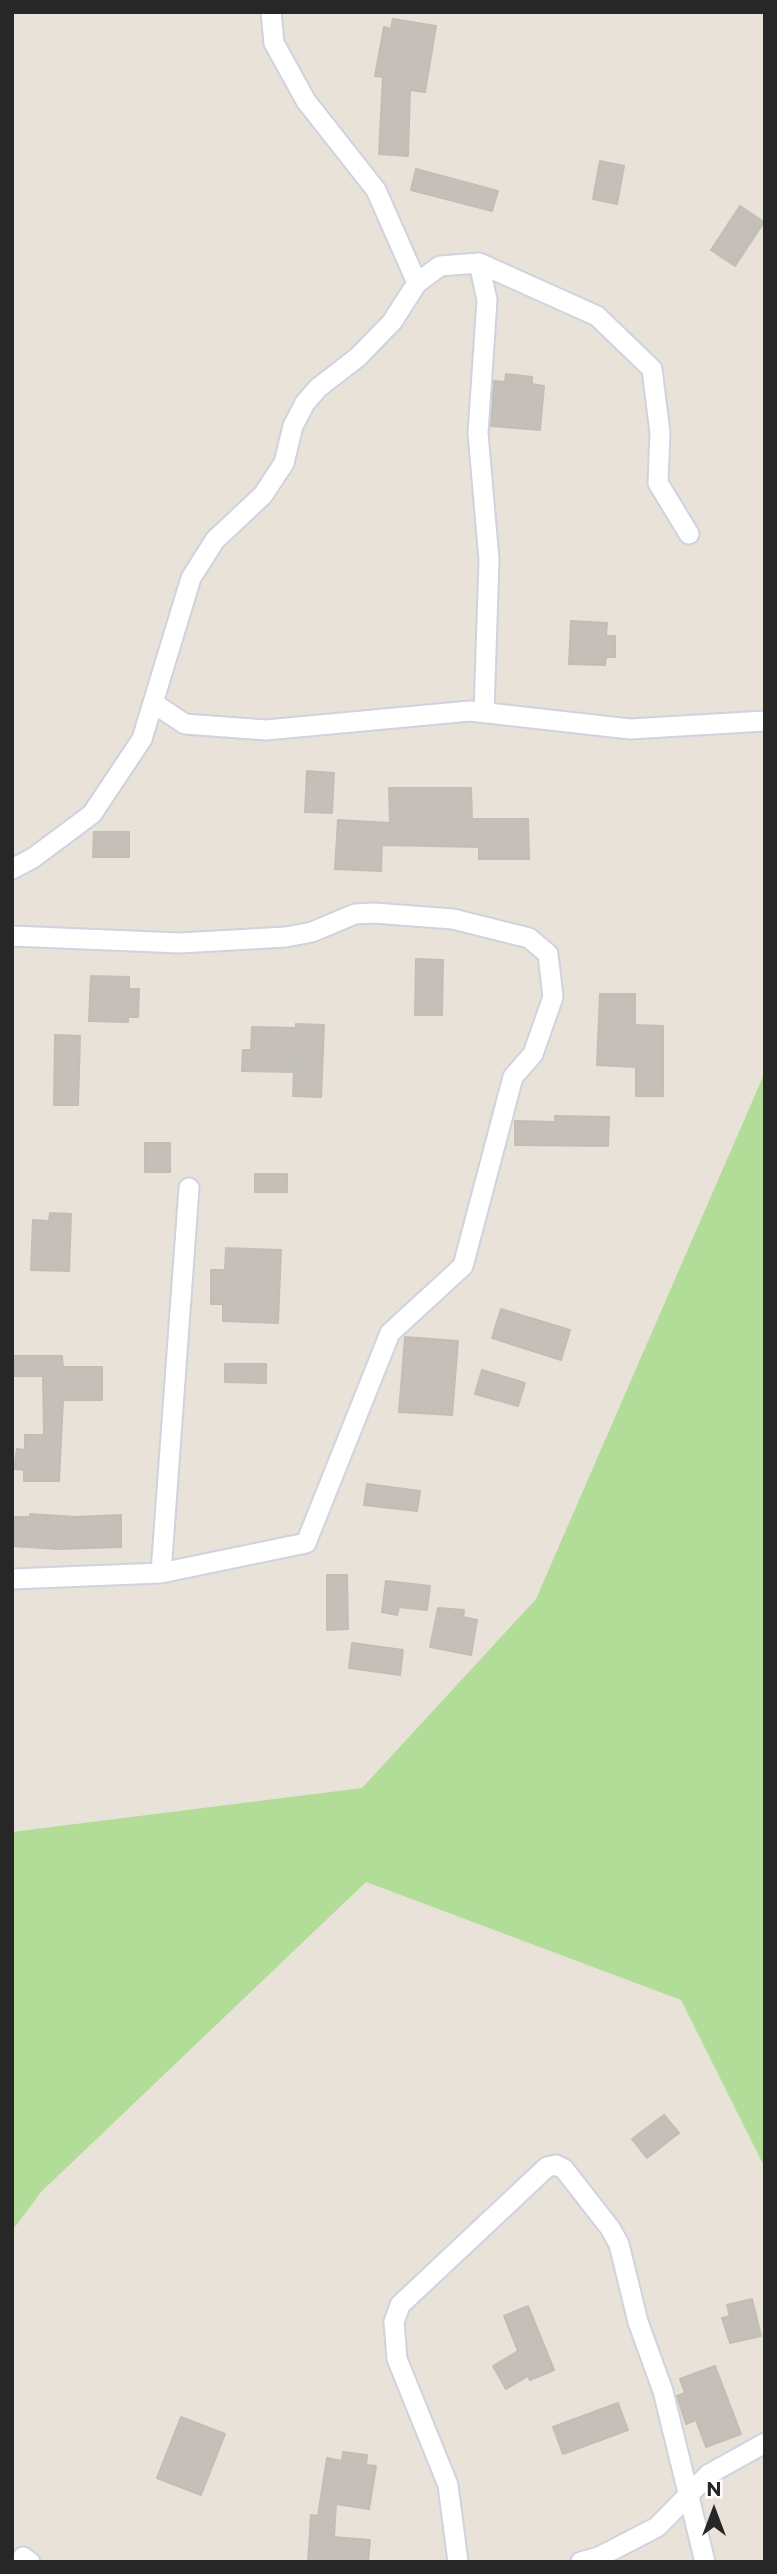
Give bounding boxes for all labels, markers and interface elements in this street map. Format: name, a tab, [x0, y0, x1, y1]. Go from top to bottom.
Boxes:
north arrow	[679, 2476, 749, 2546]
text: N	[706, 2478, 722, 2501]

